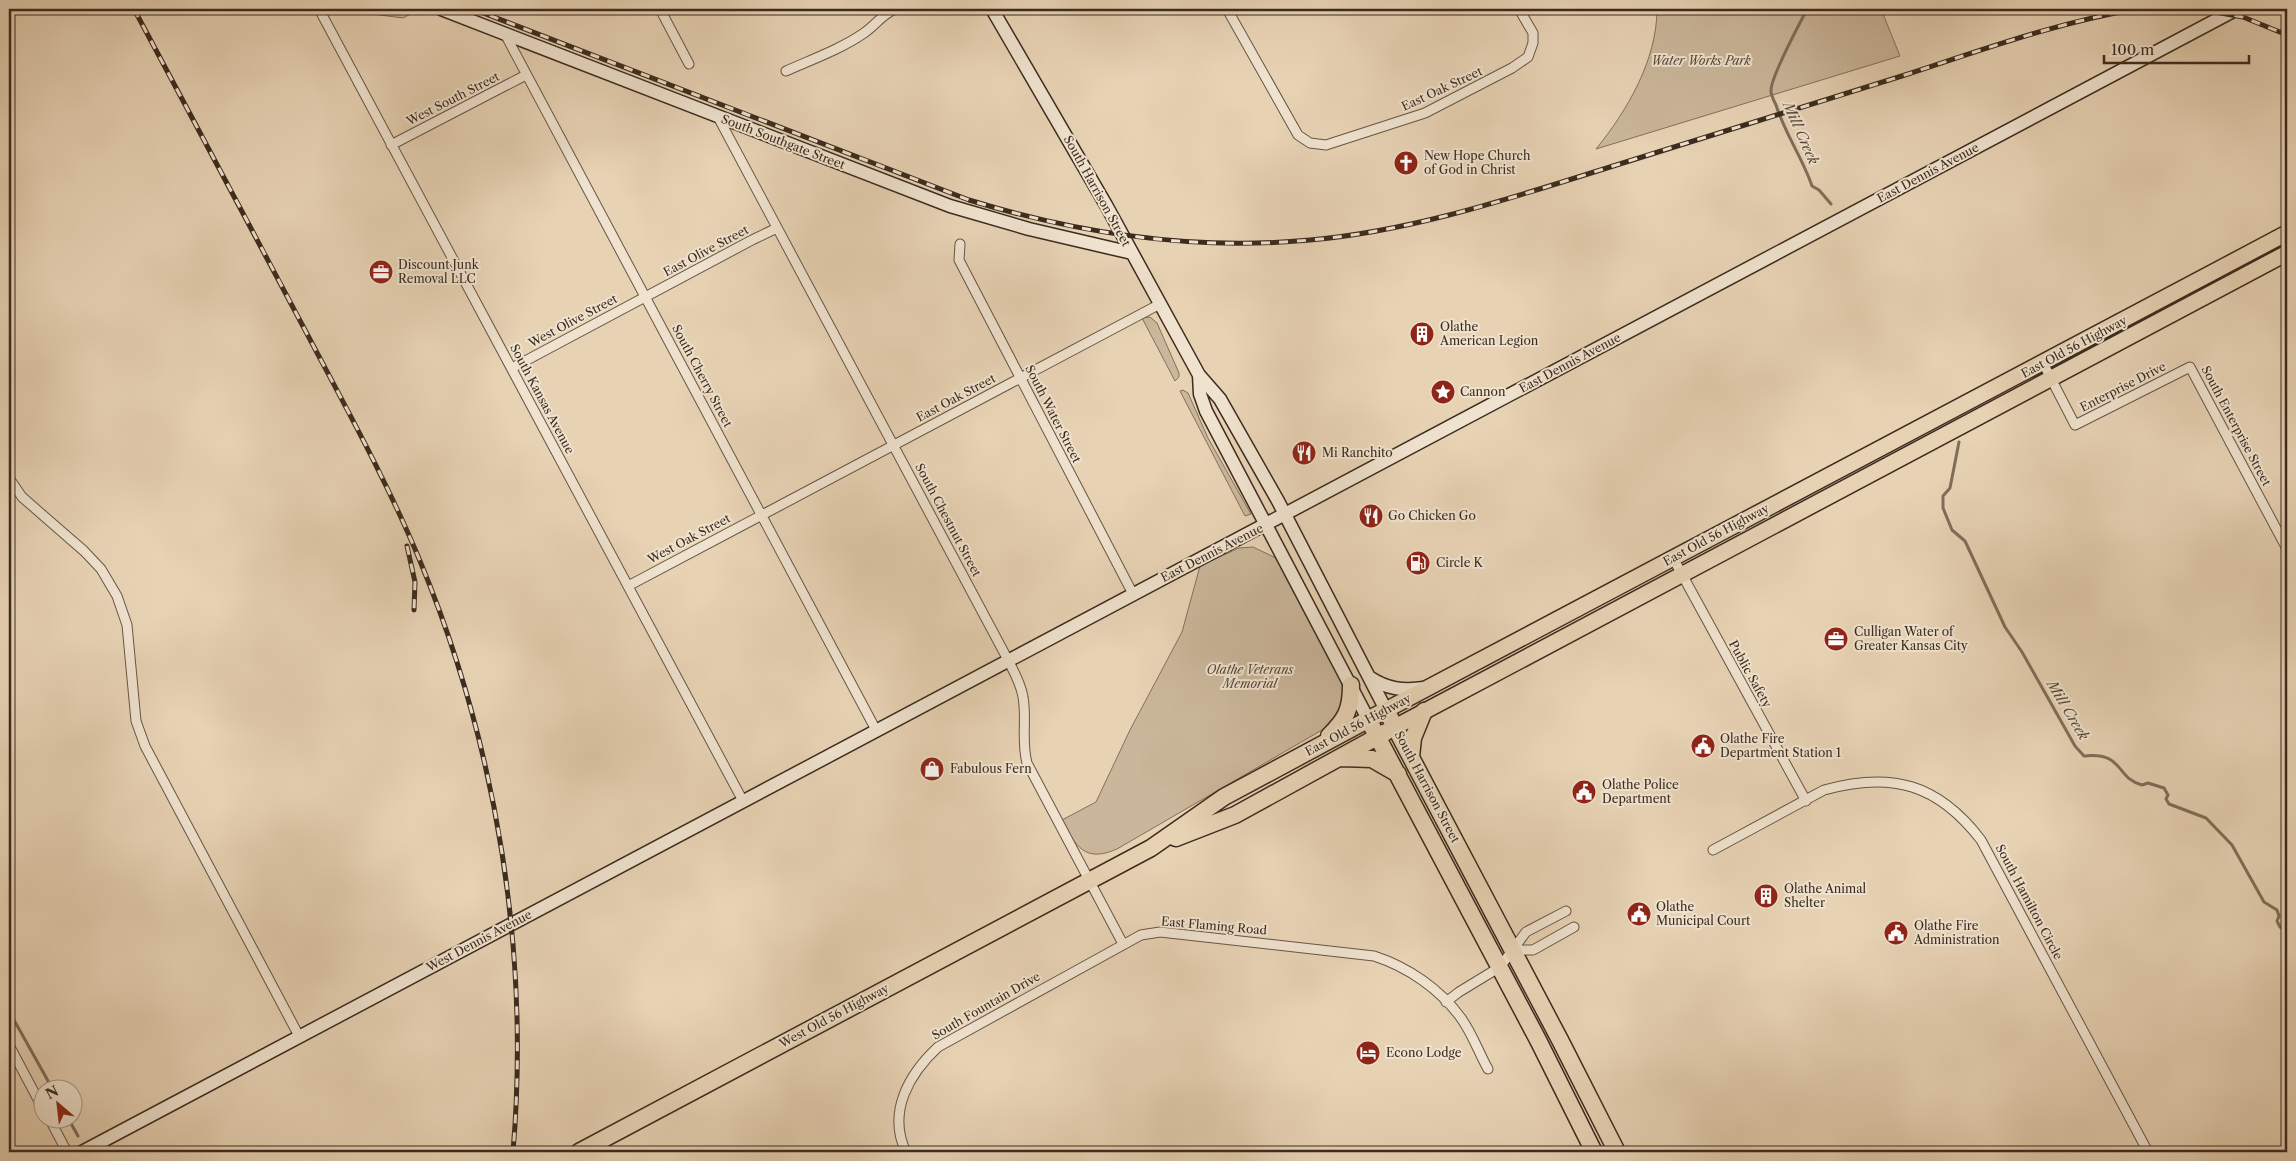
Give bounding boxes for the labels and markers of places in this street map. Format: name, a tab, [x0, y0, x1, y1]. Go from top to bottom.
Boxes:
place label: New Hope Church of God in Christ	[1424, 148, 1531, 177]
church icon: New Hope Church of God in Christ	[1393, 150, 1419, 176]
place label: Discount Junk Removal LLC	[398, 257, 480, 286]
office icon: Discount Junk Removal LLC	[368, 259, 394, 285]
place label: Olathe American Legion	[1439, 319, 1539, 348]
building icon: Olathe American Legion	[1409, 321, 1435, 347]
place icon: Cannon	[1430, 379, 1456, 405]
place label: Cannon	[1460, 384, 1506, 399]
restaurant icon: Mi Ranchito	[1291, 440, 1317, 466]
place label: Mi Ranchito	[1322, 445, 1393, 460]
restaurant icon: Go Chicken Go	[1358, 503, 1384, 529]
place label: Go Chicken Go	[1388, 508, 1476, 523]
fuel station icon: Circle K	[1405, 550, 1431, 576]
place label: Circle K	[1436, 555, 1484, 570]
place label: Culligan Water of Greater Kansas City	[1854, 624, 1968, 653]
office icon: Culligan Water of Greater Kansas City	[1823, 626, 1849, 652]
place label: Olathe Fire Department Station 1	[1720, 731, 1841, 760]
public building icon: Olathe Fire Department Station 1	[1690, 733, 1716, 759]
shop icon: Fabulous Fern	[919, 756, 945, 782]
place label: Fabulous Fern	[950, 761, 1032, 776]
place label: Olathe Police Department	[1602, 777, 1679, 806]
public building icon: Olathe Police Department	[1571, 779, 1597, 805]
place label: Olathe Animal Shelter	[1784, 881, 1867, 910]
building icon: Olathe Animal Shelter	[1753, 883, 1779, 909]
place label: Olathe Municipal Court	[1656, 899, 1751, 928]
public building icon: Olathe Municipal Court	[1626, 901, 1652, 927]
place label: Olathe Fire Administration	[1913, 918, 2000, 947]
public building icon: Olathe Fire Administration	[1883, 920, 1909, 946]
hotel icon: Econo Lodge	[1355, 1040, 1381, 1066]
place label: Econo Lodge	[1386, 1045, 1462, 1060]

